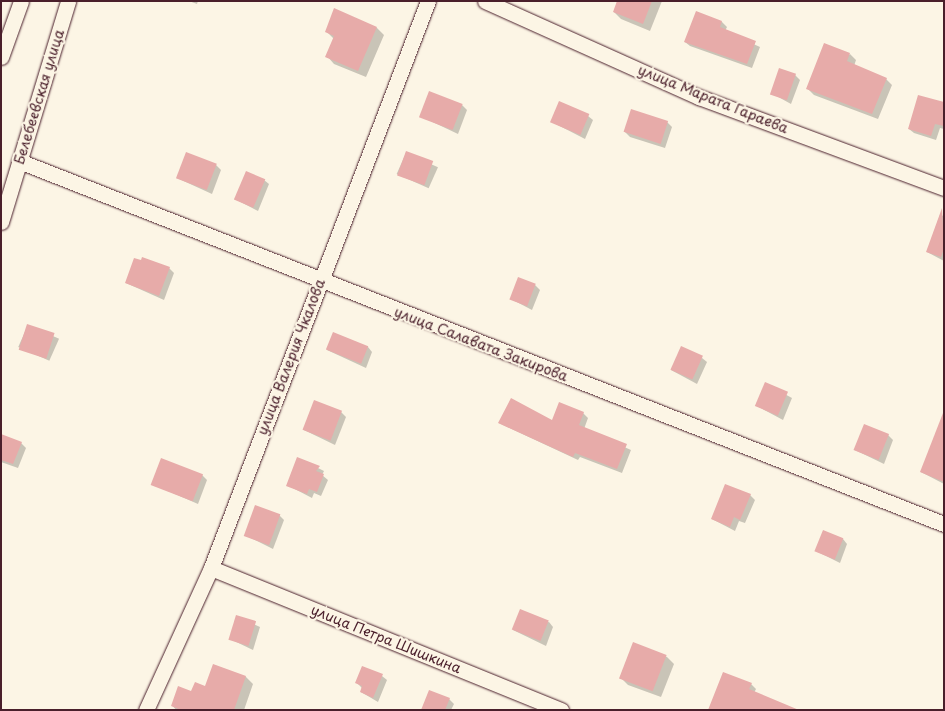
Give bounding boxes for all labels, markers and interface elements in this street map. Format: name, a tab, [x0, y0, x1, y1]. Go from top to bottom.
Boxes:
street label: Белебеевская улица	[10, 27, 68, 167]
street label: улица Марата Гараева	[635, 61, 791, 137]
street label: улица Валерия Чкалова	[253, 276, 329, 438]
street label: улица Салавата Закирова	[392, 303, 570, 385]
street label: улица Петра Шишкина	[308, 601, 464, 677]

